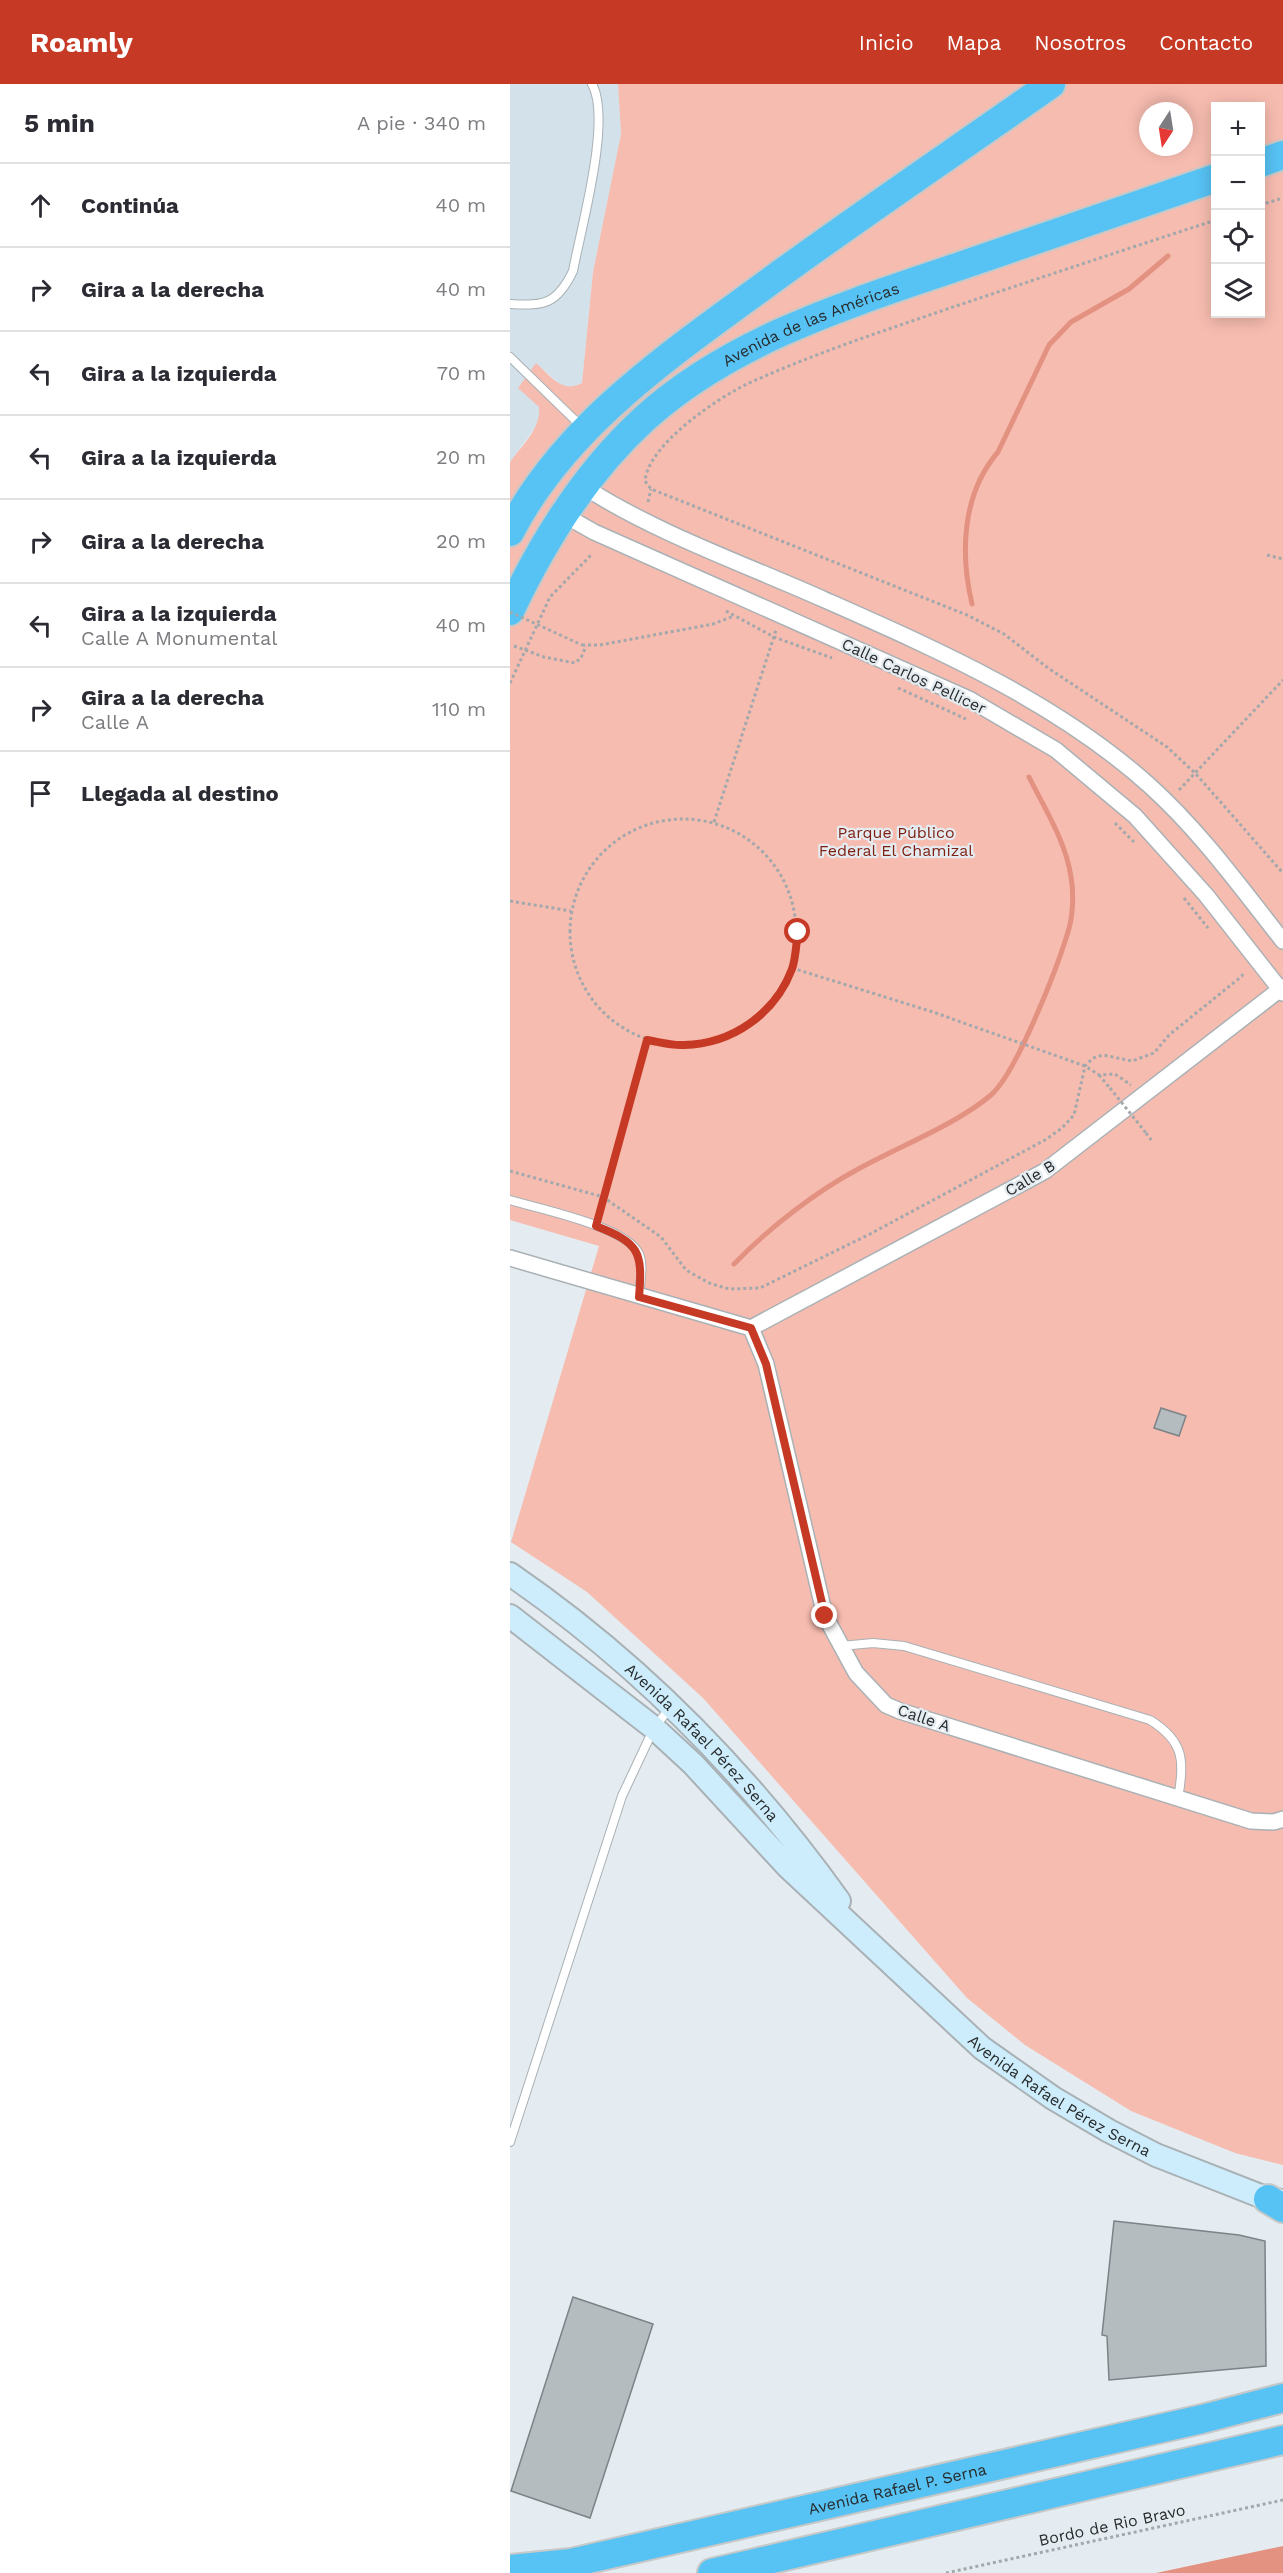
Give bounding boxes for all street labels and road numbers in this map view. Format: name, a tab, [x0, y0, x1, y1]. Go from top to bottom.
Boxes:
street label: Avenida de las Américas	[719, 278, 902, 370]
street label: Calle Carlos Pellicer	[839, 634, 990, 718]
street label: Calle B	[1002, 1156, 1058, 1200]
street label: Avenida Rafael Pérez Serna	[621, 1659, 783, 1825]
street label: Calle A	[895, 1700, 953, 1736]
street label: Avenida Rafael Pérez Serna	[964, 2031, 1154, 2160]
street label: Avenida Rafael P. Serna	[806, 2459, 988, 2518]
street label: Bordo de Rio Bravo	[1037, 2500, 1187, 2550]

